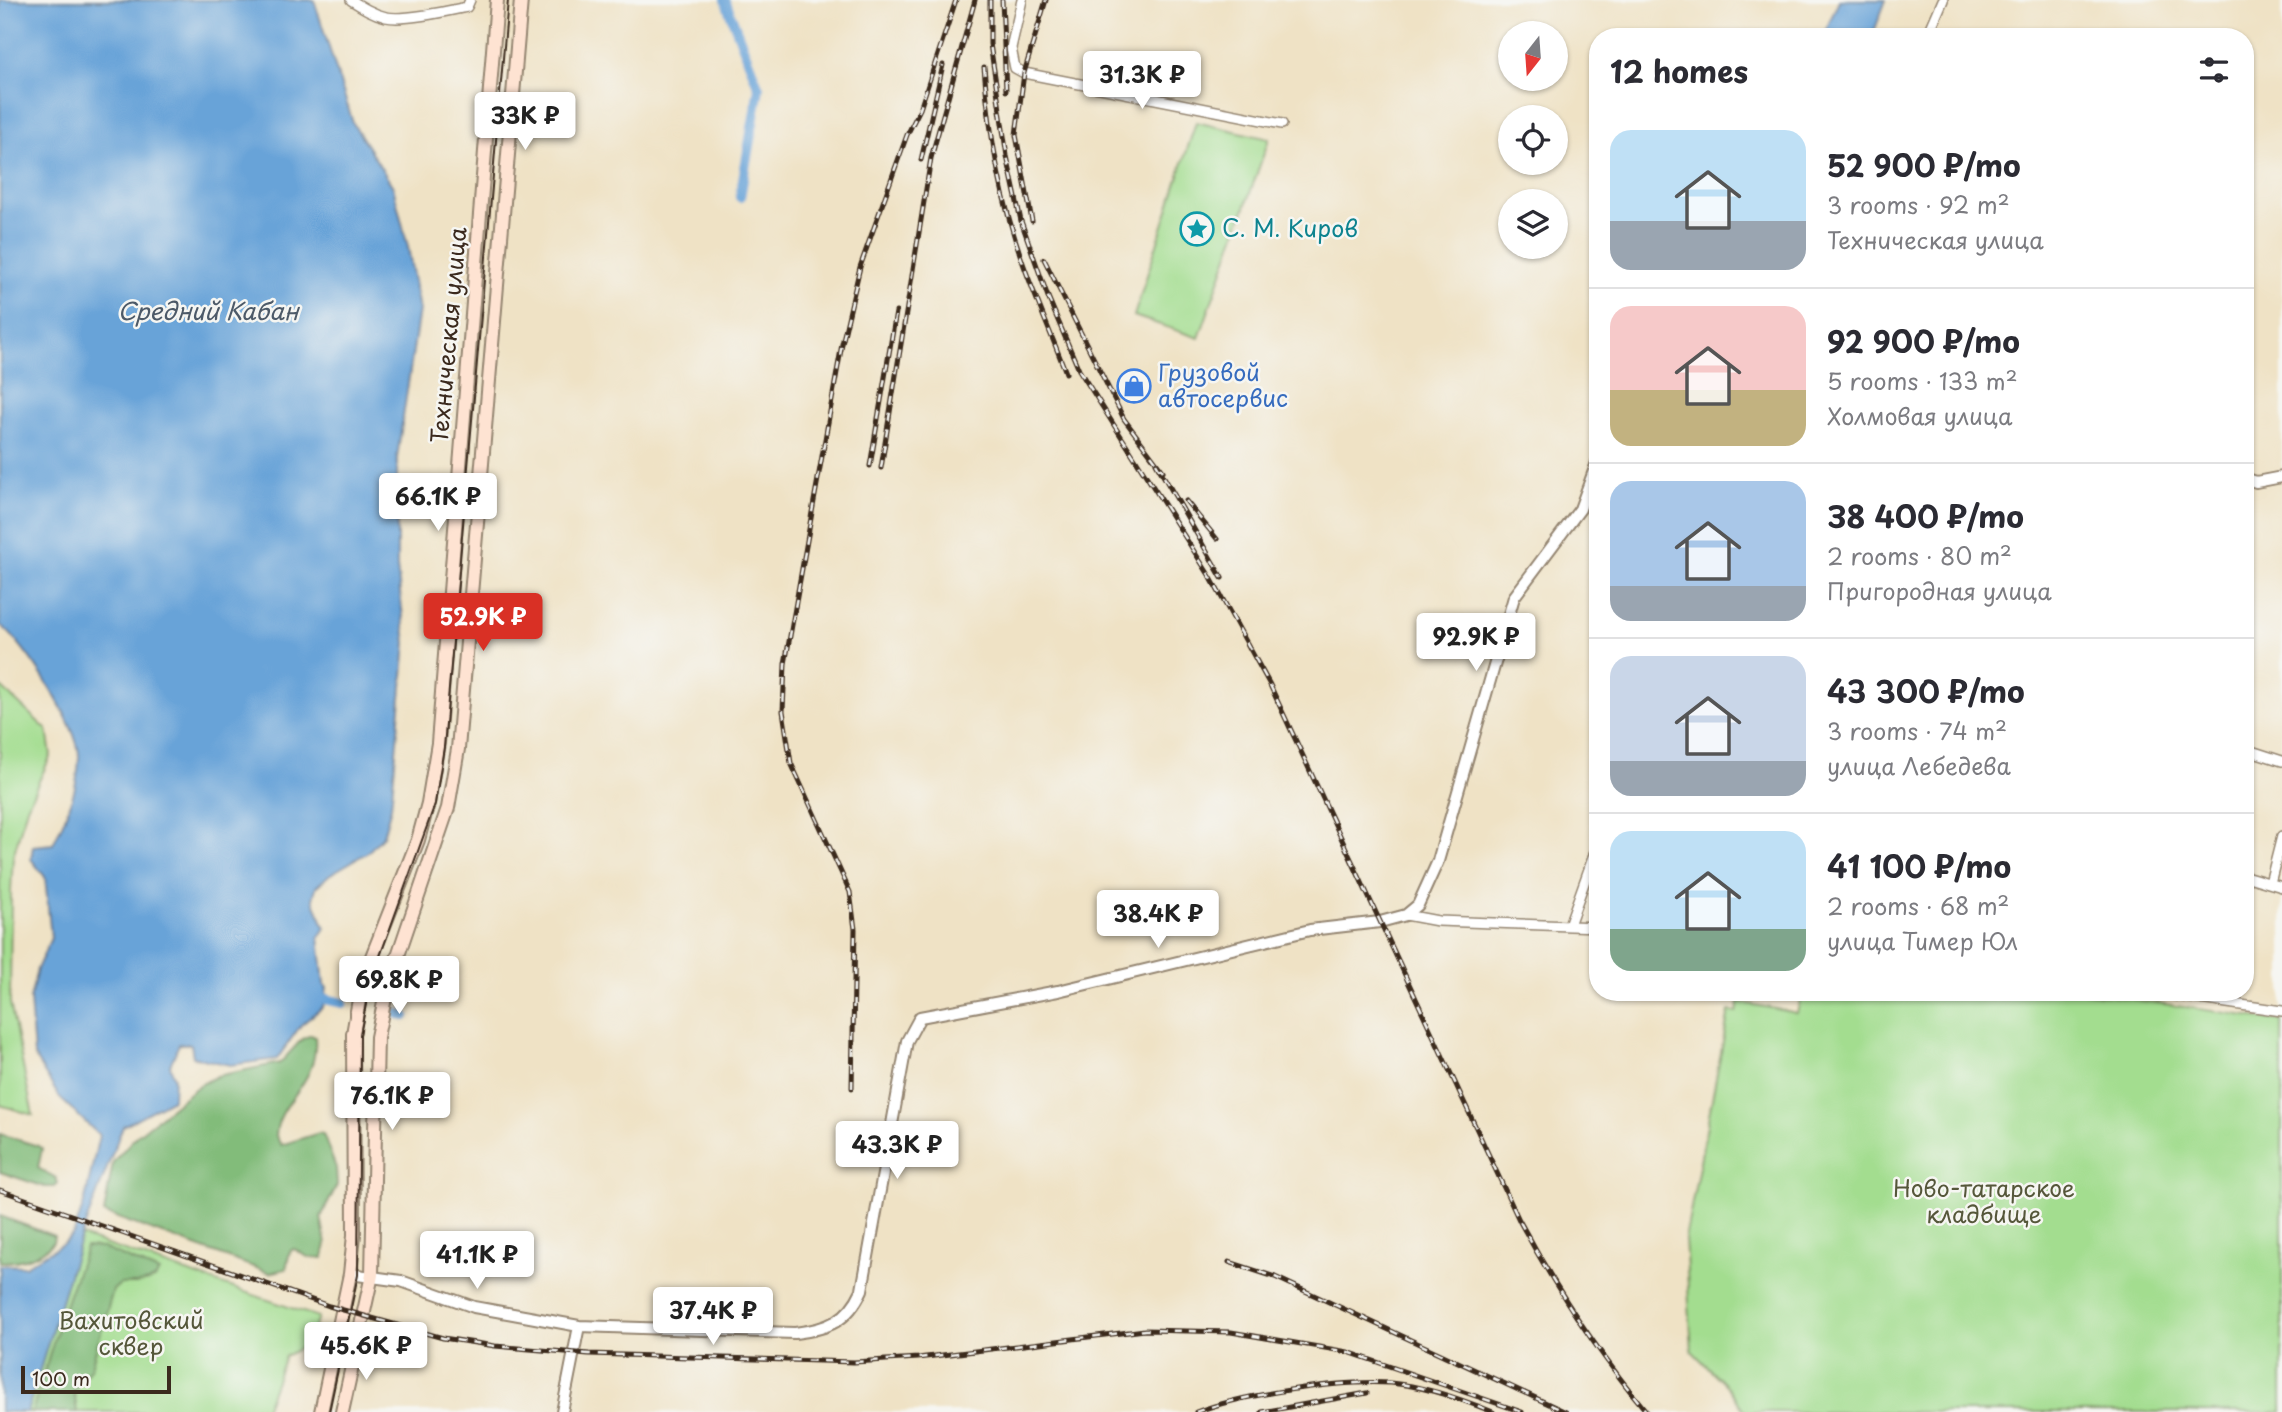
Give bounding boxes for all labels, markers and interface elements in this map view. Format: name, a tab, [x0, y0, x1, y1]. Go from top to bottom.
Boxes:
north arrow	[1498, 21, 1568, 91]
map controls	[1498, 21, 1568, 259]
text: 12 homes	[1610, 48, 1748, 93]
icon: filters	[2195, 51, 2233, 89]
pin: 31.3K ₽	[1077, 52, 1207, 111]
text: 31.3K ₽	[1099, 56, 1185, 91]
pin: 33K ₽	[476, 92, 574, 152]
text: 33K ₽	[491, 97, 559, 132]
button: locate	[1498, 105, 1568, 175]
text: 52 900 ₽/mo	[1827, 142, 2021, 187]
icon: home	[1666, 158, 1750, 242]
text: 3 rooms · 92 m²	[1827, 187, 2010, 222]
button: layers	[1498, 189, 1568, 259]
place icon: С. М. Киров	[1178, 210, 1216, 248]
place label: С. М. Киров	[1222, 210, 1358, 245]
text: Техническая улица	[1827, 222, 2044, 257]
street label: Техническая улица	[421, 225, 474, 444]
water label: Средний Кабан	[117, 292, 301, 328]
text: 92 900 ₽/mo	[1827, 318, 2020, 363]
icon: home	[1666, 334, 1750, 418]
place label: Грузовой автосервис	[1158, 354, 1288, 415]
text: 5 rooms · 133 m²	[1827, 363, 2018, 398]
shop icon: Грузовой автосервис	[1115, 367, 1153, 405]
text: Холмовая улица	[1827, 398, 2013, 433]
pin: 66.1K ₽	[373, 474, 503, 533]
text: 66.1K ₽	[395, 478, 481, 513]
text: 38 400 ₽/mo	[1827, 493, 2024, 538]
icon: home	[1666, 509, 1750, 593]
text: 2 rooms · 80 m²	[1827, 538, 2012, 573]
text: Пригородная улица	[1827, 573, 2052, 608]
pin: 52.9K ₽	[418, 594, 548, 653]
text: 52.9K ₽	[440, 598, 527, 633]
pin: 92.9K ₽	[1411, 614, 1541, 673]
text: 92.9K ₽	[1432, 618, 1520, 653]
text: 43 300 ₽/mo	[1827, 668, 2025, 713]
icon: home	[1666, 684, 1750, 768]
text: 3 rooms · 74 m²	[1827, 713, 2007, 748]
text: улица Лебедева	[1827, 748, 2011, 783]
text: 41 100 ₽/mo	[1827, 843, 2011, 888]
icon: home	[1666, 859, 1750, 943]
text: 2 rooms · 68 m²	[1827, 888, 2009, 923]
pin: 38.4K ₽	[1093, 890, 1223, 950]
text: 38.4K ₽	[1113, 895, 1203, 930]
text: улица Тимер Юл	[1827, 923, 2018, 958]
pin: 69.8K ₽	[334, 956, 464, 1016]
text: 69.8K ₽	[355, 961, 443, 996]
pin: 76.1K ₽	[327, 1072, 457, 1132]
text: 76.1K ₽	[350, 1077, 434, 1112]
pin: 43.3K ₽	[832, 1122, 962, 1181]
text: 43.3K ₽	[852, 1126, 942, 1161]
park label: Ново-татарское кладбище	[1893, 1170, 2075, 1231]
pin: 41.1K ₽	[412, 1232, 542, 1291]
text: 41.1K ₽	[436, 1236, 518, 1271]
pin: 37.4K ₽	[648, 1288, 778, 1347]
text: 37.4K ₽	[669, 1292, 757, 1327]
park label: Вахитовский сквер	[58, 1302, 204, 1363]
pin: 45.6K ₽	[301, 1322, 431, 1382]
text: 45.6K ₽	[320, 1327, 412, 1362]
scale bar	[21, 1363, 172, 1395]
text: 100 m	[32, 1364, 90, 1392]

